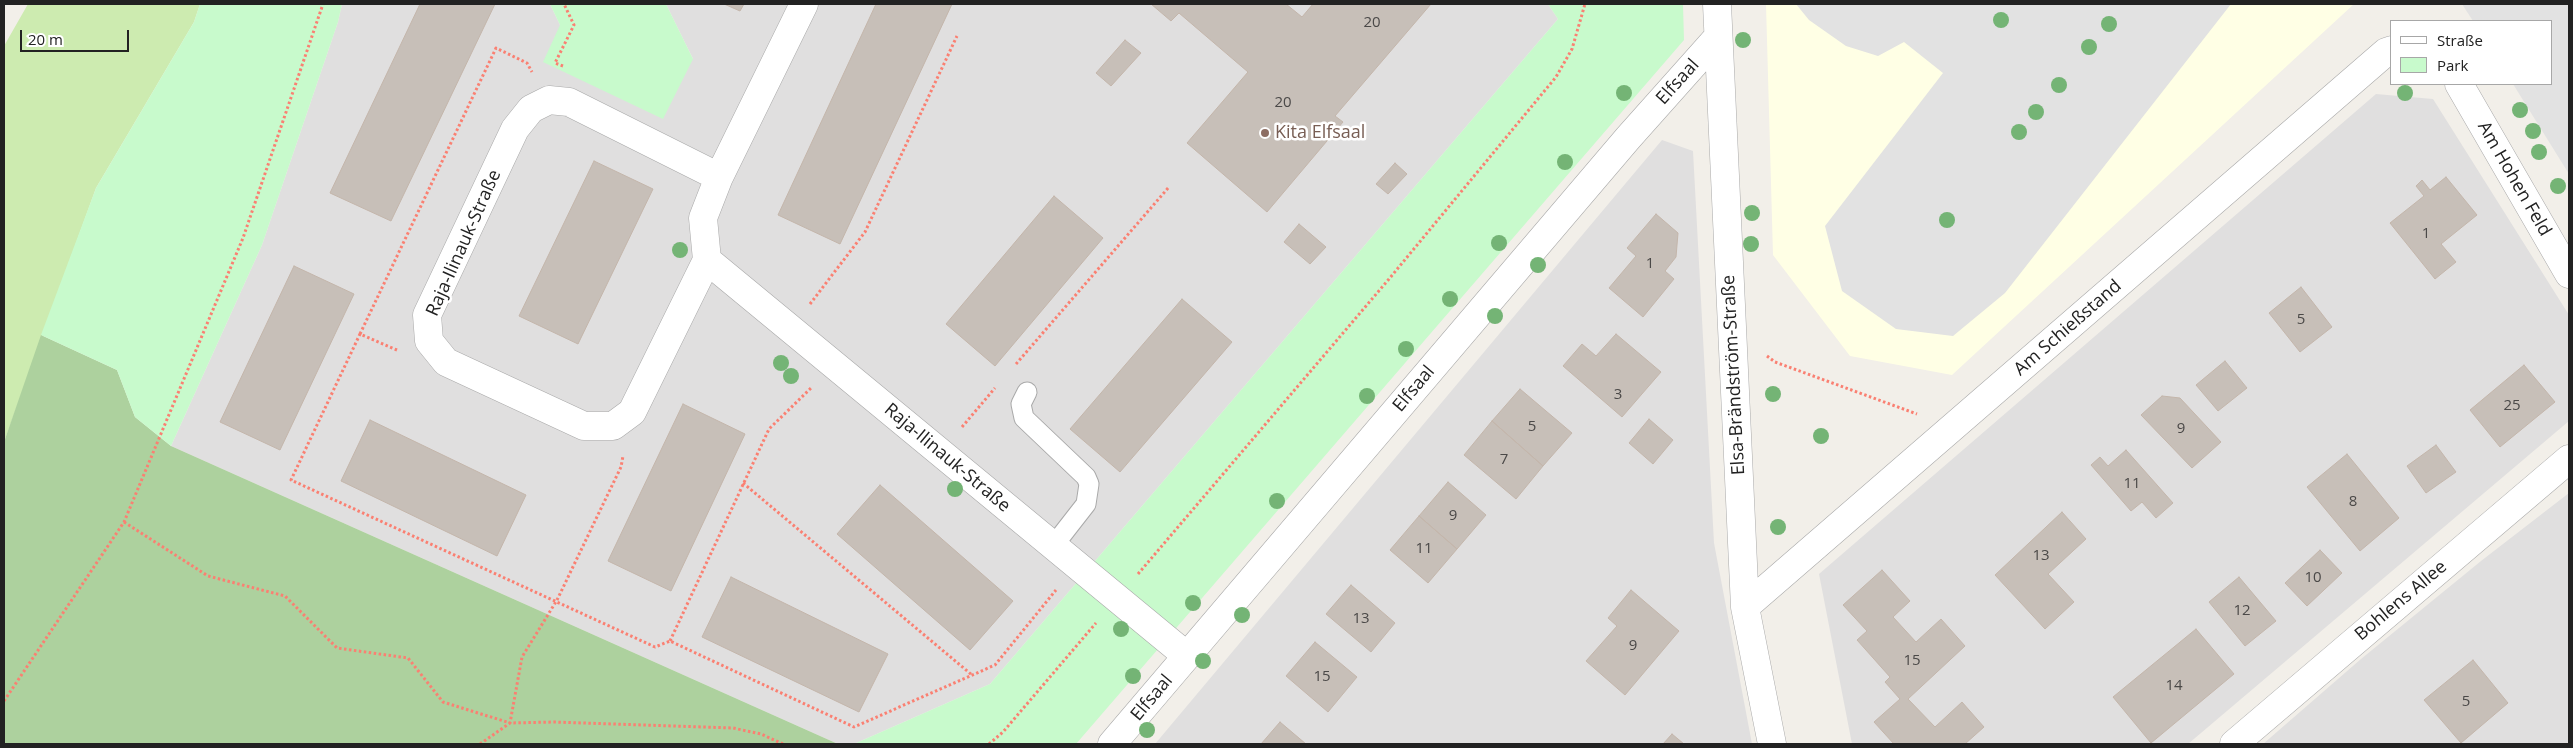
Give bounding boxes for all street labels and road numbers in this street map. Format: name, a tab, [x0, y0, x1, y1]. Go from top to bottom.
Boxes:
street label: Elfsaal	[1652, 55, 1704, 109]
street label: Am Hohen Feld	[2472, 118, 2556, 240]
street label: Raja-Ilinauk-Straße	[422, 167, 506, 319]
street label: Elsa-Brändström-Straße	[1718, 274, 1750, 476]
street label: Am Schießstand	[2010, 276, 2126, 380]
street label: Elfsaal	[1388, 361, 1440, 417]
street label: Raja-Ilinauk-Straße	[880, 399, 1014, 517]
street label: Bohlens Allee	[2351, 556, 2451, 646]
street label: Elfsaal	[1126, 670, 1178, 726]

